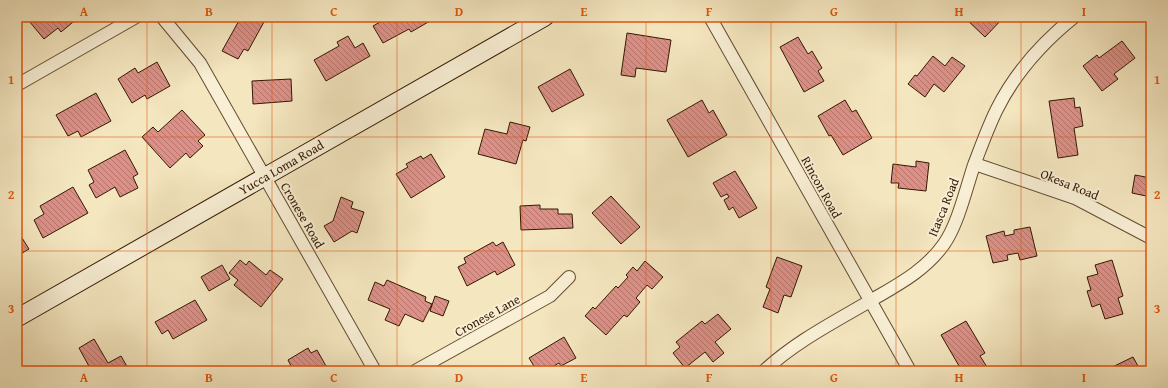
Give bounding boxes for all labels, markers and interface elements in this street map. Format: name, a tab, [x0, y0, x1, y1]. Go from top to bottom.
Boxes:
text: A	[80, 2, 89, 21]
text: B	[205, 2, 213, 21]
text: C	[330, 2, 338, 21]
text: D	[455, 2, 463, 21]
text: E	[581, 2, 588, 21]
text: F	[706, 2, 713, 21]
text: G	[830, 2, 838, 21]
text: H	[954, 2, 964, 21]
text: I	[1082, 2, 1086, 21]
text: 1	[8, 70, 14, 89]
text: 1	[1154, 70, 1160, 89]
street label: Yucca Loma Road	[235, 135, 327, 199]
street label: Rincon Road	[797, 153, 846, 222]
street label: Okesa Road	[1038, 164, 1102, 205]
street label: Itasca Road	[923, 175, 964, 239]
street label: Cronese Road	[276, 179, 329, 252]
text: 2	[8, 185, 15, 204]
text: 2	[1154, 185, 1161, 204]
street label: Cronese Lane	[451, 290, 523, 341]
text: 3	[8, 299, 14, 318]
text: 3	[1154, 299, 1160, 318]
text: A	[80, 368, 89, 387]
text: B	[205, 368, 213, 387]
text: C	[330, 368, 338, 387]
text: D	[455, 368, 463, 387]
text: E	[581, 368, 588, 387]
text: F	[706, 368, 713, 387]
text: G	[830, 368, 838, 387]
text: H	[954, 368, 964, 387]
text: I	[1082, 368, 1086, 387]

